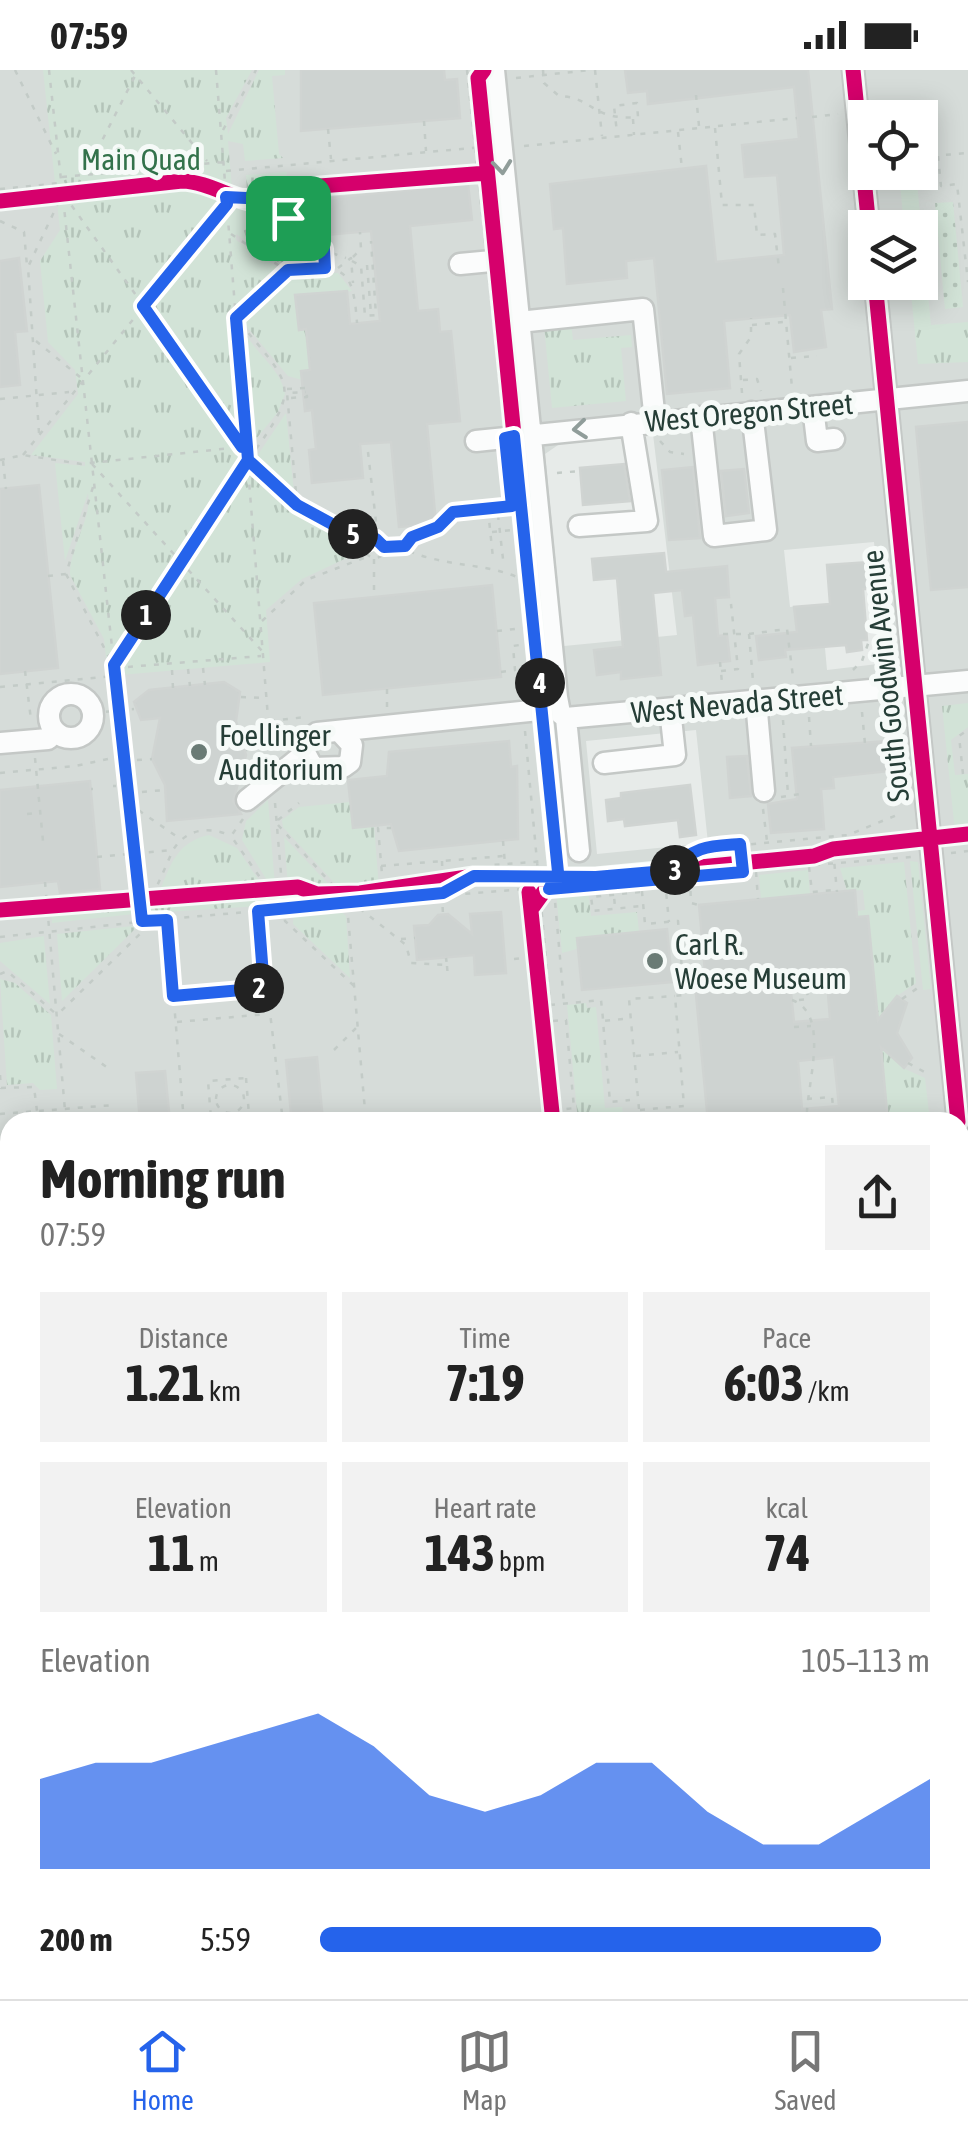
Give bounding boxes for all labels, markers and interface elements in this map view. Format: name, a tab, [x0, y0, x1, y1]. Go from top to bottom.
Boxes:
text: 07:59	[50, 14, 128, 57]
map controls	[848, 100, 938, 300]
button: locate	[848, 100, 938, 190]
park label: Main Quad	[81, 142, 201, 176]
one-way arrow	[491, 160, 513, 176]
pin	[246, 176, 331, 261]
icon: arrive	[261, 191, 316, 246]
button: layers	[848, 210, 938, 300]
street label: West Oregon Street	[644, 386, 854, 438]
one-way arrow	[572, 418, 588, 439]
pin: 5	[328, 509, 378, 559]
text: 5	[346, 518, 360, 550]
street label: South Goodwin Avenue	[855, 548, 915, 804]
pin: 1	[121, 590, 171, 640]
text: 1	[139, 599, 153, 631]
pin: 4	[515, 658, 565, 708]
text: 4	[533, 667, 547, 699]
street label: West Nevada Street	[629, 677, 845, 729]
place label: Foellinger Auditorium	[219, 718, 344, 786]
marker: Foellinger Auditorium	[188, 741, 210, 763]
pin: 3	[650, 845, 700, 895]
text: 3	[668, 854, 682, 886]
place label: Carl R. Woese Museum	[675, 927, 847, 995]
marker: Carl R. Woese Museum	[644, 950, 666, 972]
pin: 2	[234, 963, 284, 1013]
text: 2	[252, 972, 266, 1004]
button: share	[825, 1145, 930, 1250]
text: Morning run	[40, 1147, 286, 1210]
text: 07:59	[40, 1216, 106, 1253]
text: Distance	[138, 1322, 228, 1354]
text: Time	[459, 1322, 511, 1354]
text: Pace	[762, 1322, 811, 1354]
text: 1.21	[125, 1354, 205, 1412]
text: 7:19	[445, 1354, 525, 1412]
text: 6:03	[724, 1354, 804, 1412]
text: km	[205, 1375, 241, 1407]
text: /km	[804, 1375, 850, 1407]
text: Elevation	[135, 1492, 232, 1524]
text: Heart rate	[433, 1492, 537, 1524]
text: kcal	[765, 1492, 808, 1524]
text: 11	[148, 1524, 195, 1582]
text: 143	[424, 1524, 495, 1582]
text: 74	[763, 1524, 810, 1582]
text: m	[195, 1545, 219, 1577]
text: bpm	[495, 1545, 546, 1577]
text: Elevation	[40, 1642, 151, 1679]
text: 105–113 m	[801, 1642, 930, 1679]
text: 200 m	[40, 1921, 113, 1958]
text: 5:59	[200, 1921, 251, 1958]
tab: Home	[131, 2024, 194, 2116]
tab: Map	[457, 2024, 512, 2116]
tab: Saved	[775, 2024, 837, 2116]

